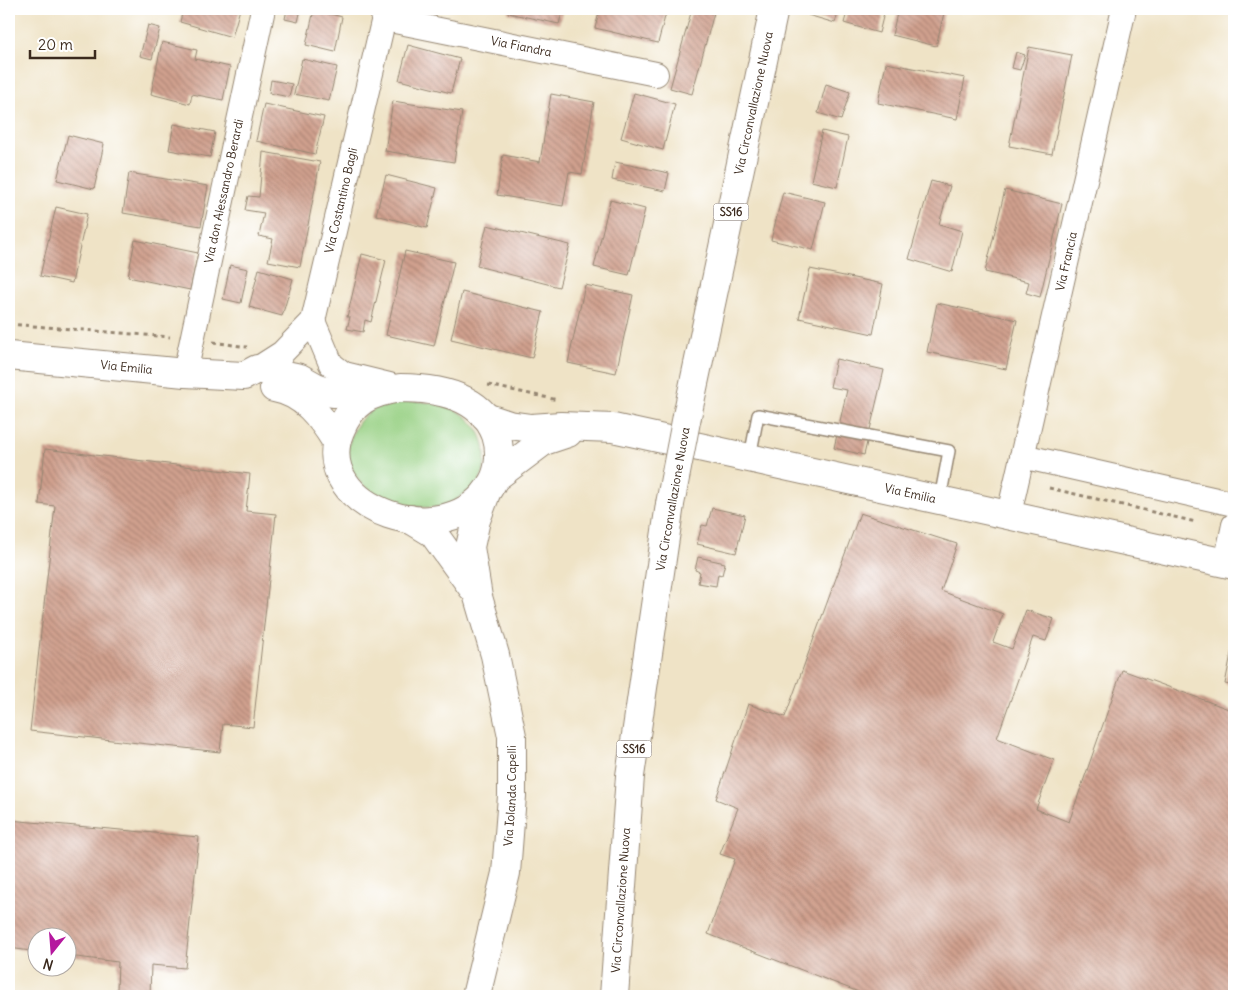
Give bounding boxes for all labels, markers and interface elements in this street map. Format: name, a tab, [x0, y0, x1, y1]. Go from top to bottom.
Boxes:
scale bar	[30, 28, 95, 60]
street label: Via Circonvallazione Nuova	[731, 30, 776, 176]
street label: Via Fiandra	[489, 33, 553, 60]
text: 20 m	[38, 35, 73, 54]
street label: Via don Alessandro Berardi	[201, 117, 246, 265]
street label: Via Costantino Bagli	[321, 146, 360, 255]
road number: SS16	[714, 203, 748, 220]
street label: Via Francia	[1052, 230, 1080, 293]
street label: Via Emilia	[100, 357, 153, 377]
street label: Via Circonvallazione Nuova	[652, 426, 693, 572]
street label: Via Emilia	[883, 480, 938, 506]
road number: SS16	[616, 741, 652, 758]
street label: Via Iolanda Capelli	[500, 745, 519, 847]
street label: Via Circonvallazione Nuova	[608, 827, 633, 974]
north arrow	[28, 928, 78, 978]
text: N	[41, 954, 55, 974]

